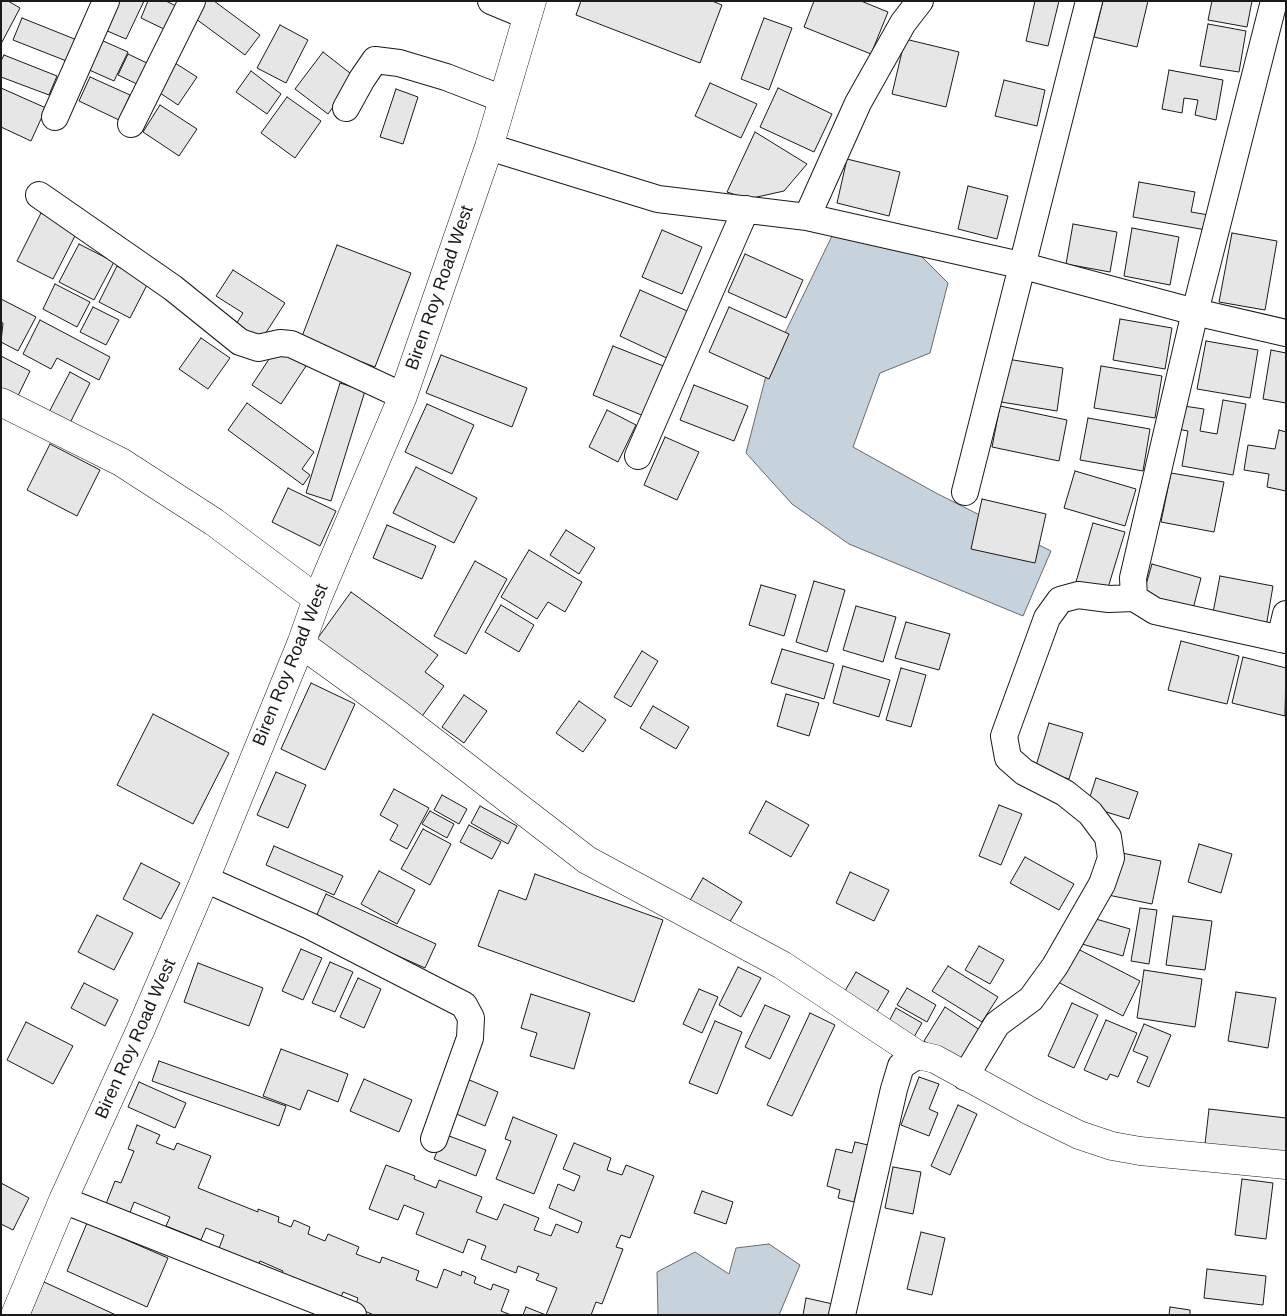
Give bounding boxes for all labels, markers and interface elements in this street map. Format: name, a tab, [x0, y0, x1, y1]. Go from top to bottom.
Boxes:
street label: Biren Roy Road West	[402, 203, 478, 373]
street label: Biren Roy Road West	[249, 581, 333, 749]
street label: Biren Roy Road West	[91, 956, 181, 1122]

